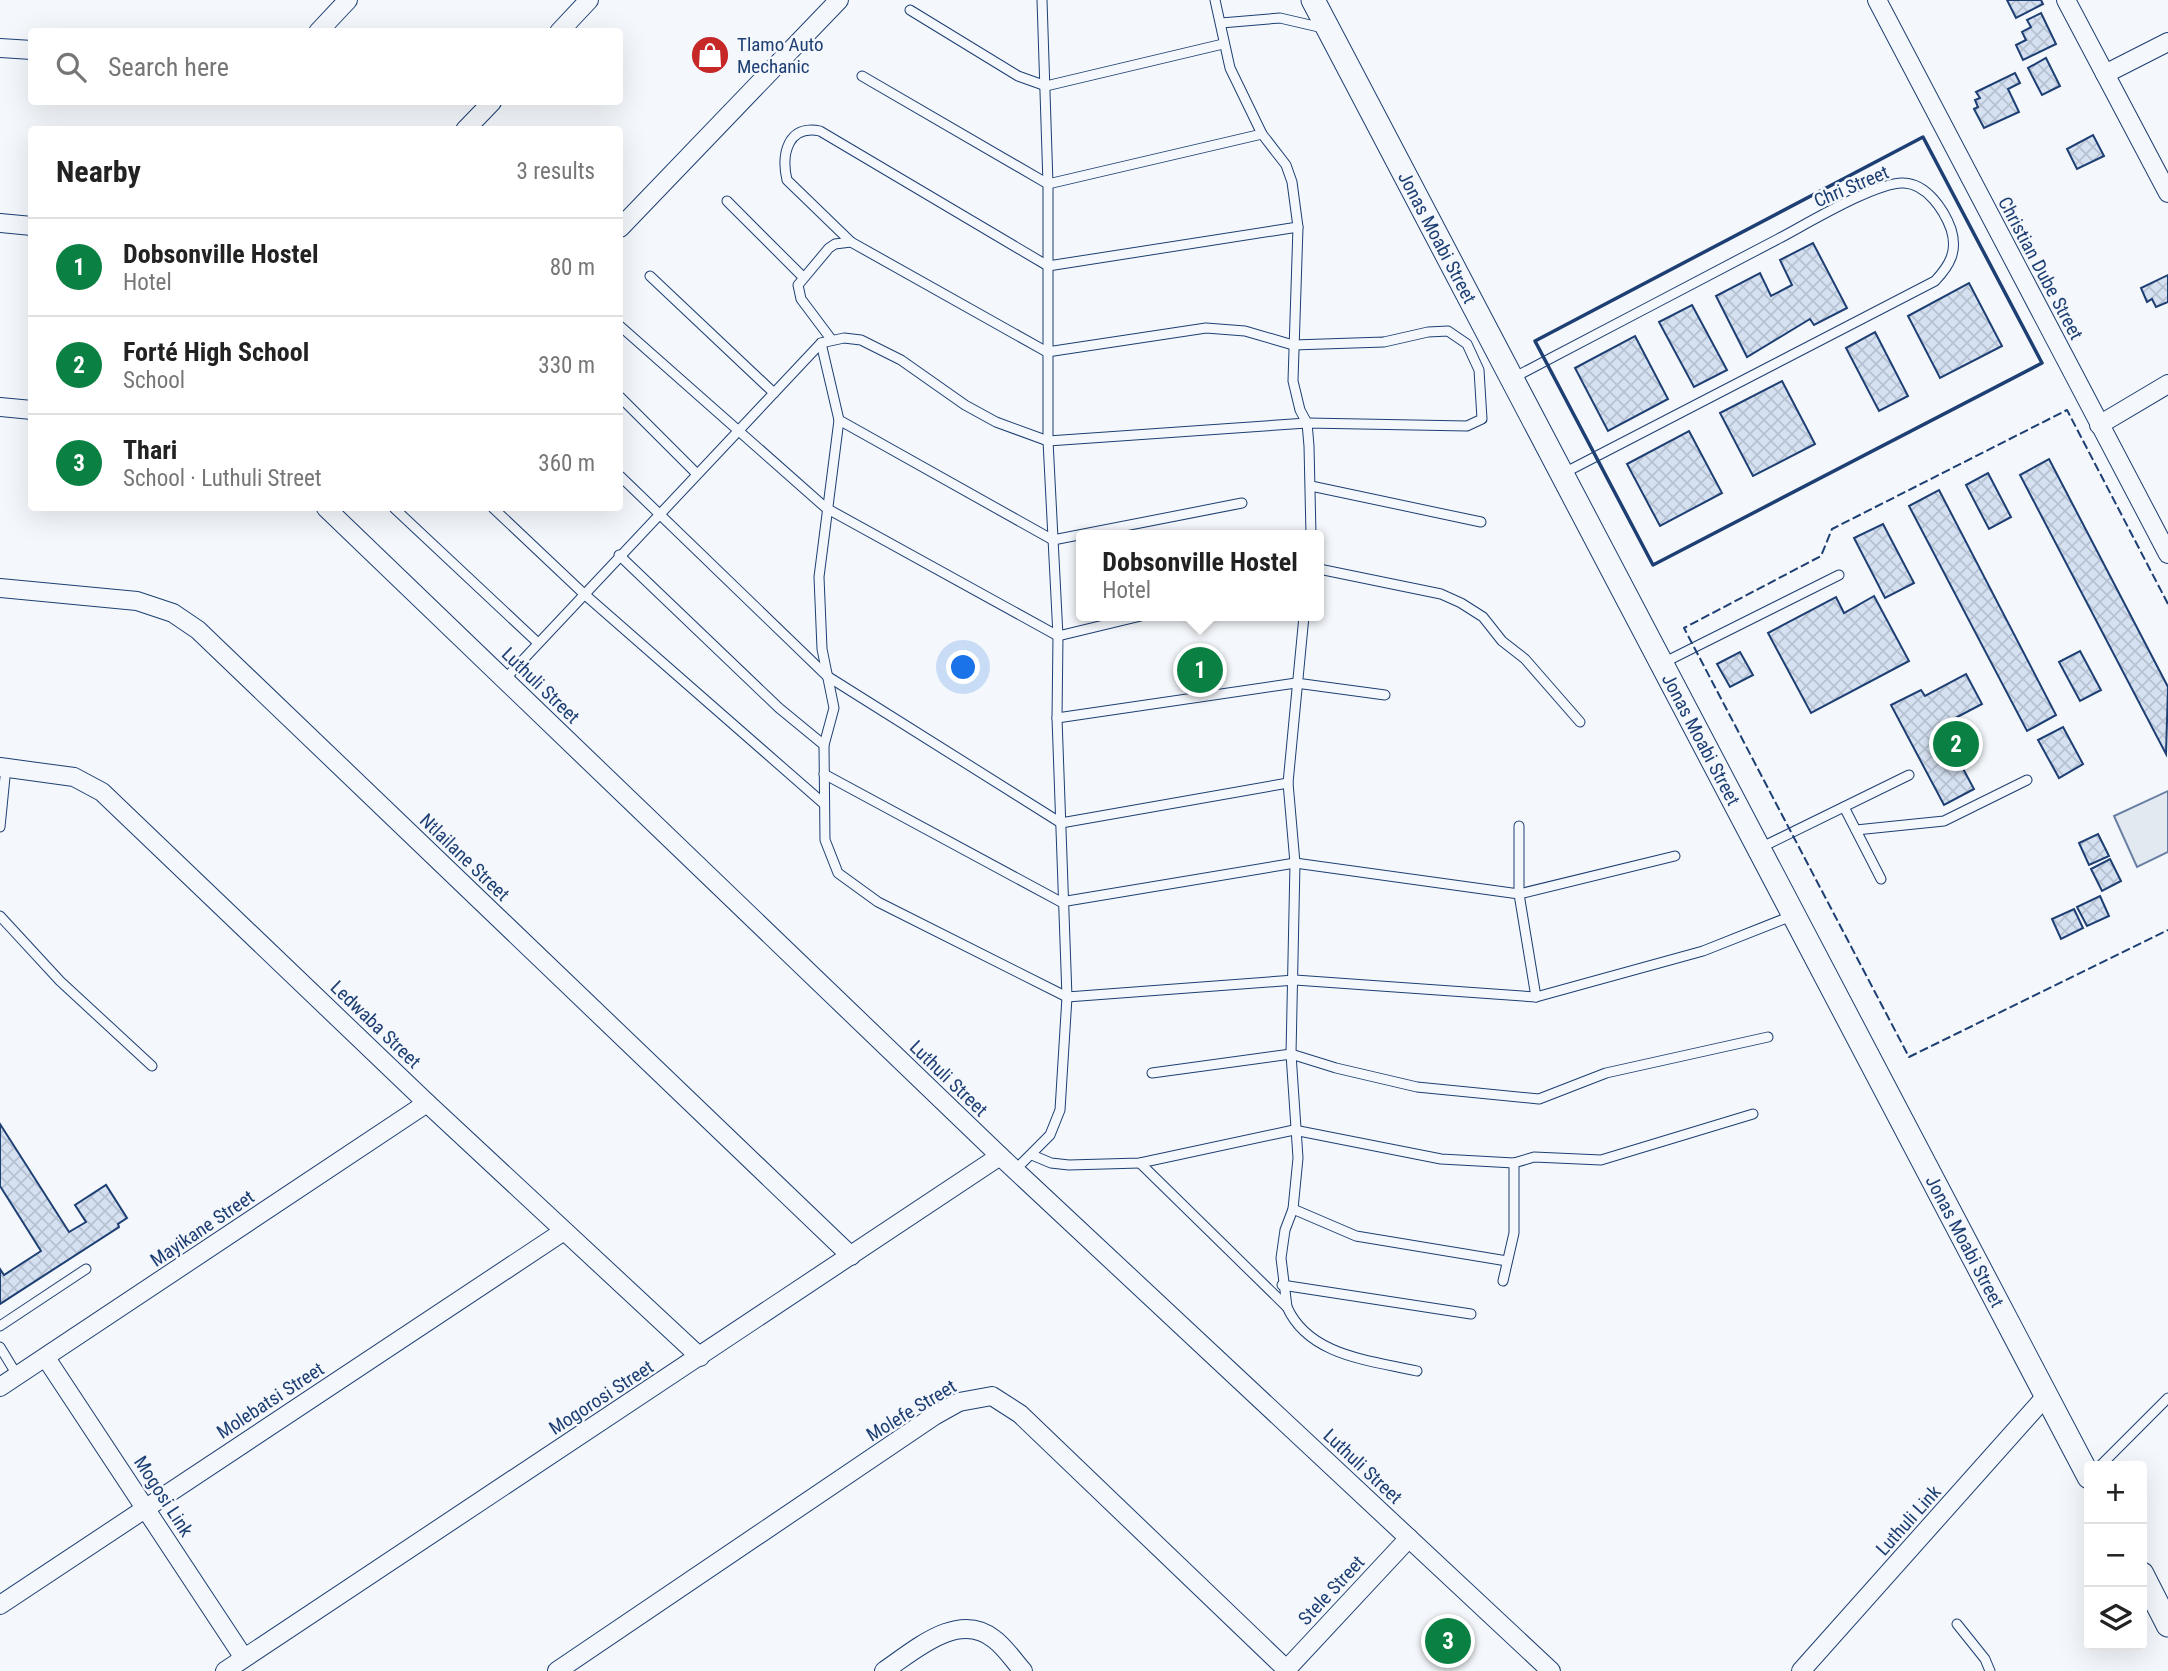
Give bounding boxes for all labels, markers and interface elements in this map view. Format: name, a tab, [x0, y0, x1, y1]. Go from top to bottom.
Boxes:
search box	[28, 28, 623, 105]
place label: Tlamo Auto Mechanic	[737, 33, 824, 78]
shop icon: Tlamo Auto Mechanic	[689, 34, 731, 76]
icon: search	[52, 48, 90, 86]
text: Search here	[108, 52, 229, 82]
text: Nearby	[56, 154, 141, 189]
text: 3 results	[517, 158, 595, 185]
street label: Chri Street	[1810, 160, 1892, 212]
street label: Jonas Moabi Street	[1393, 168, 1481, 307]
street label: Christian Dube Street	[1993, 193, 2088, 344]
text: Dobsonville Hostel	[123, 239, 318, 269]
text: 1	[73, 254, 85, 281]
text: 80 m	[550, 254, 595, 281]
text: Hotel	[123, 269, 172, 296]
text: Forté High School	[123, 337, 309, 367]
text: 2	[73, 352, 85, 379]
text: 330 m	[538, 352, 595, 379]
text: School	[123, 367, 185, 394]
text: Thari	[123, 435, 177, 465]
text: 3	[73, 450, 85, 477]
text: 360 m	[538, 450, 595, 477]
text: School · Luthuli Street	[123, 465, 322, 492]
popup	[1076, 530, 1324, 621]
text: Dobsonville Hostel	[1102, 547, 1298, 577]
text: Hotel	[1102, 577, 1151, 604]
street label: Luthuli Street	[497, 643, 584, 728]
pin: 1	[1177, 644, 1223, 696]
your location	[946, 650, 980, 684]
street label: Jonas Moabi Street	[1657, 670, 1745, 809]
pin: 2	[1933, 718, 1979, 770]
street label: Ntlailane Street	[415, 809, 514, 906]
street label: Ledwaba Street	[326, 976, 425, 1073]
street label: Luthuli Street	[905, 1036, 992, 1121]
street label: Jonas Moabi Street	[1921, 1171, 2009, 1311]
street label: Mayikane Street	[146, 1185, 259, 1272]
street label: Mogorosi Street	[545, 1355, 658, 1440]
street label: Molebatsi Street	[212, 1357, 328, 1444]
street label: Molefe Street	[862, 1375, 960, 1446]
street label: Luthuli Street	[1318, 1424, 1407, 1509]
street label: Mogosi Link	[129, 1452, 198, 1541]
map controls	[2084, 1461, 2147, 1650]
button: +	[2084, 1461, 2147, 1524]
street label: Luthuli Link	[1871, 1480, 1946, 1560]
button: −	[2084, 1524, 2147, 1587]
street label: Stele Street	[1293, 1551, 1369, 1630]
button: layers	[2084, 1587, 2147, 1650]
pin: 3	[1425, 1615, 1471, 1667]

